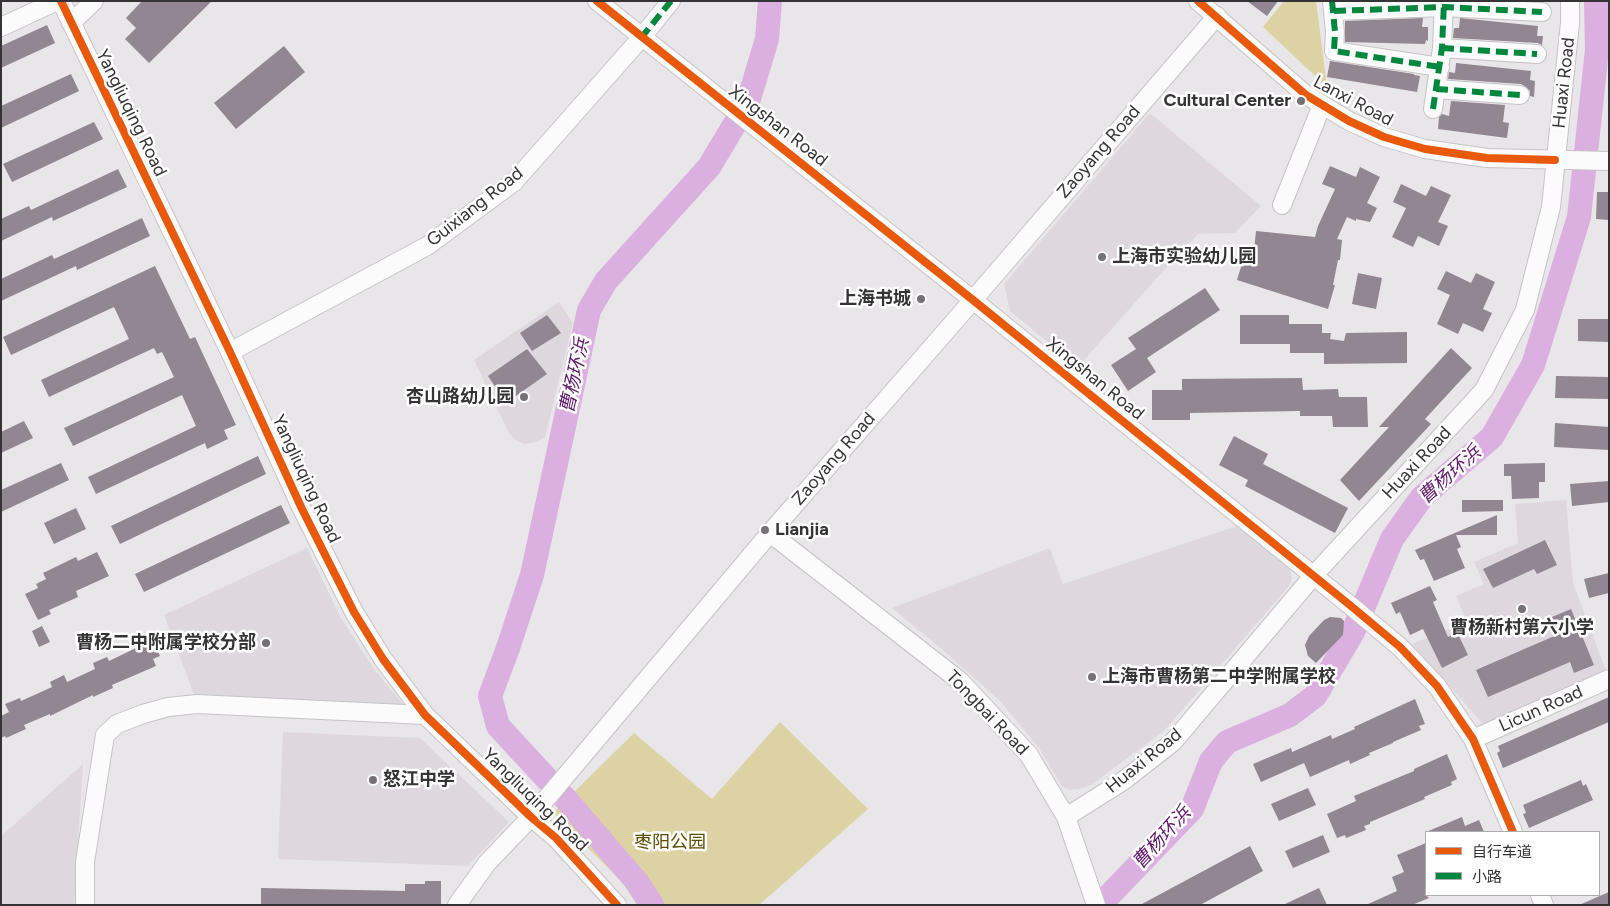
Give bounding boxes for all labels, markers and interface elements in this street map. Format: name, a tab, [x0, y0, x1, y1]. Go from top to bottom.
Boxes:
street label: Huaxi Road	[1548, 36, 1580, 130]
street label: Yangliuqing Road	[91, 46, 171, 180]
street label: Lanxi Road	[1309, 71, 1397, 131]
street label: Xingshan Road	[724, 81, 832, 171]
place label: Cultural Center	[1164, 90, 1291, 112]
marker: Cultural Center	[1295, 95, 1307, 107]
street label: Zaoyang Road	[1053, 101, 1145, 203]
street label: Guixiang Road	[423, 163, 527, 251]
place label: 上海市实验幼儿园	[1112, 246, 1256, 268]
marker: 上海市实验幼儿园	[1096, 251, 1108, 263]
place label: 上海书城	[839, 288, 911, 310]
marker: 上海书城	[915, 293, 927, 305]
street label: Xingshan Road	[1042, 333, 1148, 425]
water label: 曹杨环浜	[556, 336, 594, 416]
place label: 杏山路幼儿园	[406, 386, 514, 408]
marker: 杏山路幼儿园	[518, 391, 530, 403]
street label: Zaoyang Road	[788, 408, 880, 510]
street label: Yangliuqing Road	[267, 412, 345, 546]
street label: Huaxi Road	[1378, 422, 1456, 504]
water label: 曹杨环浜	[1414, 441, 1486, 509]
place label: Lianjia	[775, 519, 829, 541]
marker: Lianjia	[759, 524, 771, 536]
marker: 曹杨新村第六小学	[1516, 603, 1528, 615]
place label: 曹杨新村第六小学	[1450, 617, 1594, 639]
place label: 曹杨二中附属学校分部	[76, 632, 256, 654]
marker: 曹杨二中附属学校分部	[260, 637, 272, 649]
street label: Tongbai Road	[941, 666, 1033, 760]
place label: 上海市曹杨第二中学附属学校	[1102, 666, 1336, 688]
marker: 上海市曹杨第二中学附属学校	[1086, 671, 1098, 683]
street label: Licun Road	[1496, 681, 1586, 737]
street label: Huaxi Road	[1102, 724, 1186, 798]
street label: Yangliuqing Road	[478, 744, 592, 856]
place label: 怒江中学	[383, 769, 455, 791]
marker: 怒江中学	[367, 774, 379, 786]
water label: 曹杨环浜	[1128, 802, 1196, 874]
legend	[1425, 831, 1600, 896]
park label: 枣阳公园	[634, 832, 706, 854]
text: 自行车道	[1472, 843, 1532, 861]
text: 小路	[1472, 868, 1502, 886]

